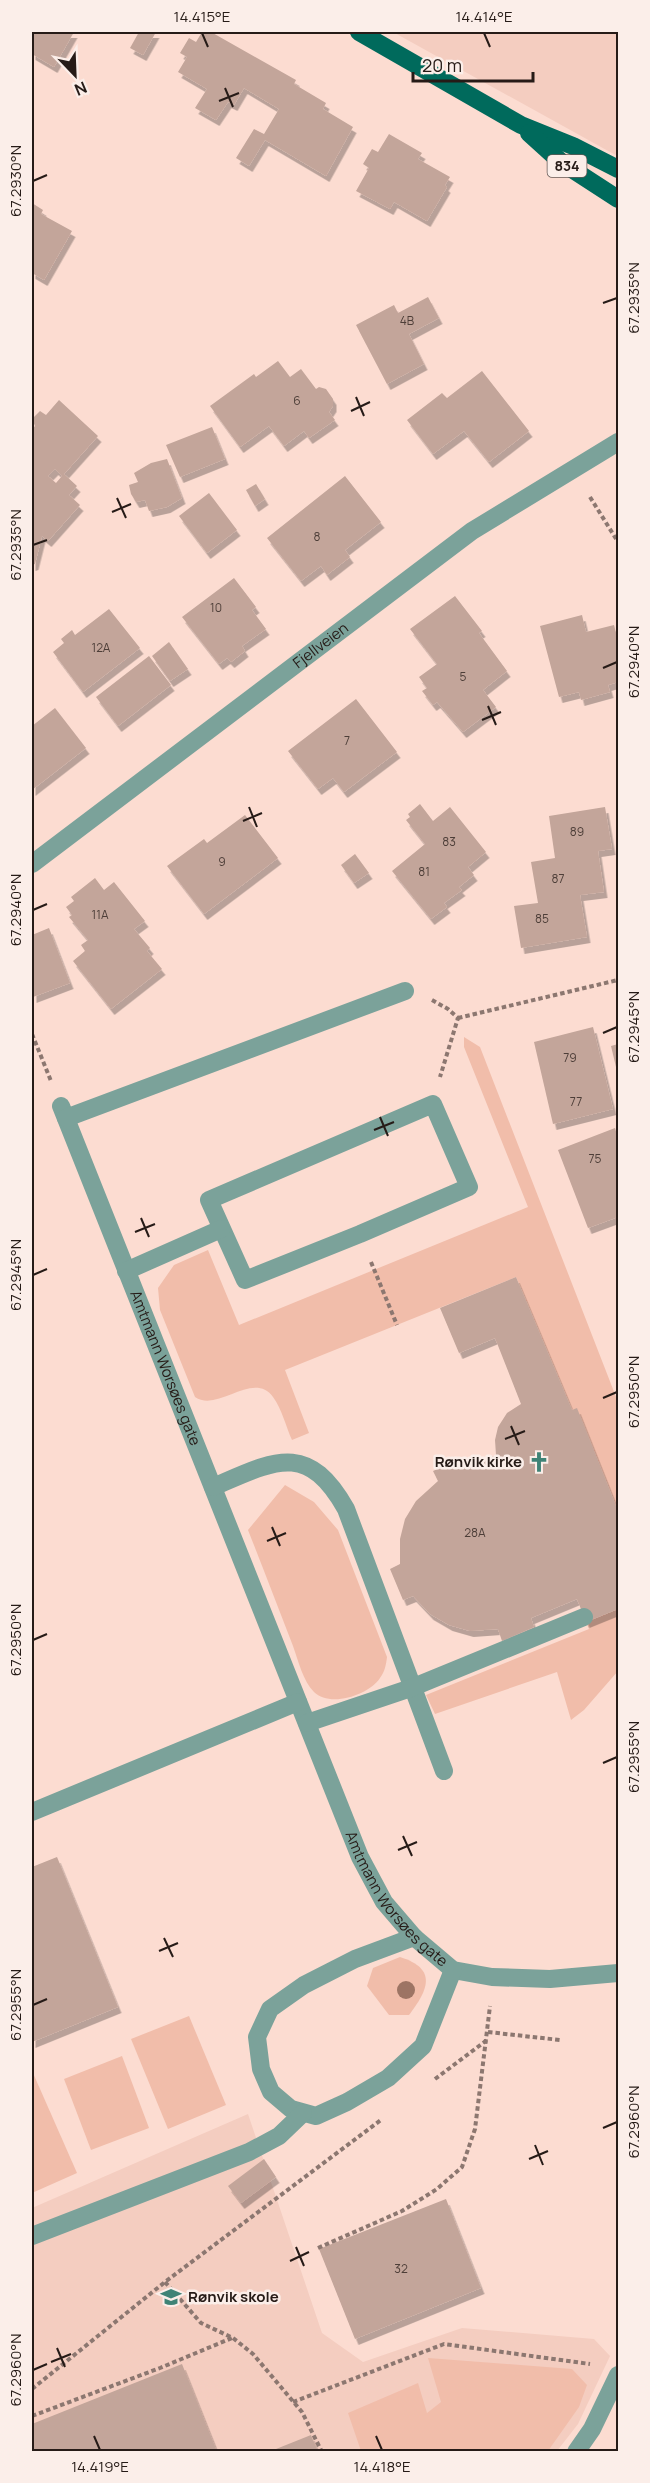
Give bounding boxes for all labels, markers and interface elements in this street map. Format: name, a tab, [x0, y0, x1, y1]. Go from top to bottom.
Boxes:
text: 14.415°E	[174, 6, 230, 27]
text: 14.414°E	[455, 6, 513, 27]
north arrow	[45, 45, 105, 105]
scale bar	[413, 45, 533, 83]
text: 20 m	[422, 53, 462, 77]
text: N	[71, 76, 90, 101]
text: 67.2930°N	[5, 145, 26, 217]
road number: 834	[548, 155, 586, 177]
text: 67.2935°N	[623, 262, 644, 334]
house number: 4B	[400, 312, 414, 329]
house number: 6	[293, 392, 301, 409]
text: 67.2935°N	[5, 509, 26, 581]
house number: 8	[314, 528, 321, 545]
house number: 10	[210, 599, 222, 616]
street label: Fjellveien	[288, 617, 352, 673]
text: 67.2940°N	[623, 626, 644, 698]
house number: 12A	[92, 639, 111, 656]
house number: 5	[460, 668, 467, 685]
house number: 7	[344, 732, 350, 749]
house number: 89	[570, 823, 584, 840]
house number: 83	[442, 833, 456, 850]
house number: 9	[218, 853, 226, 870]
house number: 81	[418, 863, 430, 880]
house number: 87	[552, 870, 565, 887]
text: 67.2940°N	[5, 874, 26, 946]
house number: 11A	[92, 906, 109, 923]
house number: 85	[535, 910, 549, 927]
text: 67.2945°N	[623, 991, 644, 1063]
house number: 79	[563, 1049, 577, 1066]
house number: 77	[570, 1093, 582, 1110]
house number: 75	[589, 1150, 602, 1167]
text: 67.2945°N	[5, 1239, 26, 1311]
street label: Amtmann Worsøes gate	[125, 1287, 206, 1449]
text: 67.2950°N	[623, 1356, 644, 1428]
church icon: Rønvik kirke	[527, 1450, 551, 1474]
place label: Rønvik kirke	[435, 1451, 522, 1472]
house number: 28A	[464, 1524, 486, 1541]
text: 67.2950°N	[5, 1604, 26, 1676]
text: 67.2955°N	[623, 1721, 644, 1793]
street label: Amtmann Worsøes gate	[341, 1828, 453, 1971]
text: 67.2955°N	[5, 1969, 26, 2041]
text: 67.2960°N	[623, 2086, 644, 2158]
house number: 32	[394, 2260, 408, 2277]
school or university icon: Rønvik skole	[159, 2285, 183, 2309]
place label: Rønvik skole	[188, 2286, 279, 2307]
text: 67.2960°N	[5, 2334, 26, 2406]
text: 14.419°E	[71, 2456, 129, 2477]
text: 14.418°E	[354, 2456, 410, 2477]

